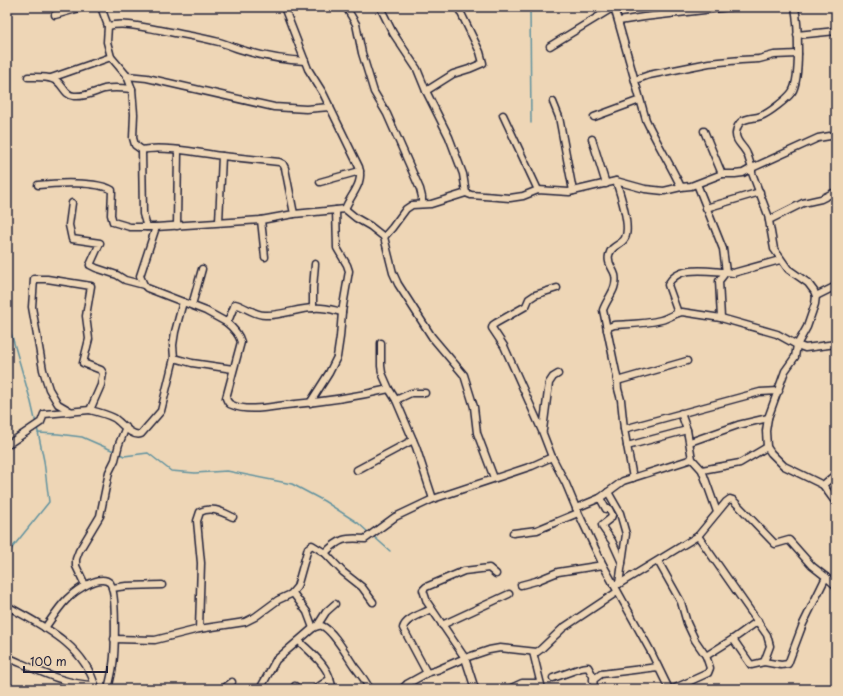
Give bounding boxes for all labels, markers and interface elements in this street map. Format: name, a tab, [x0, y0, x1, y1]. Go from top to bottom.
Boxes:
scale bar	[24, 648, 107, 674]
text: 100 m	[30, 652, 67, 670]

